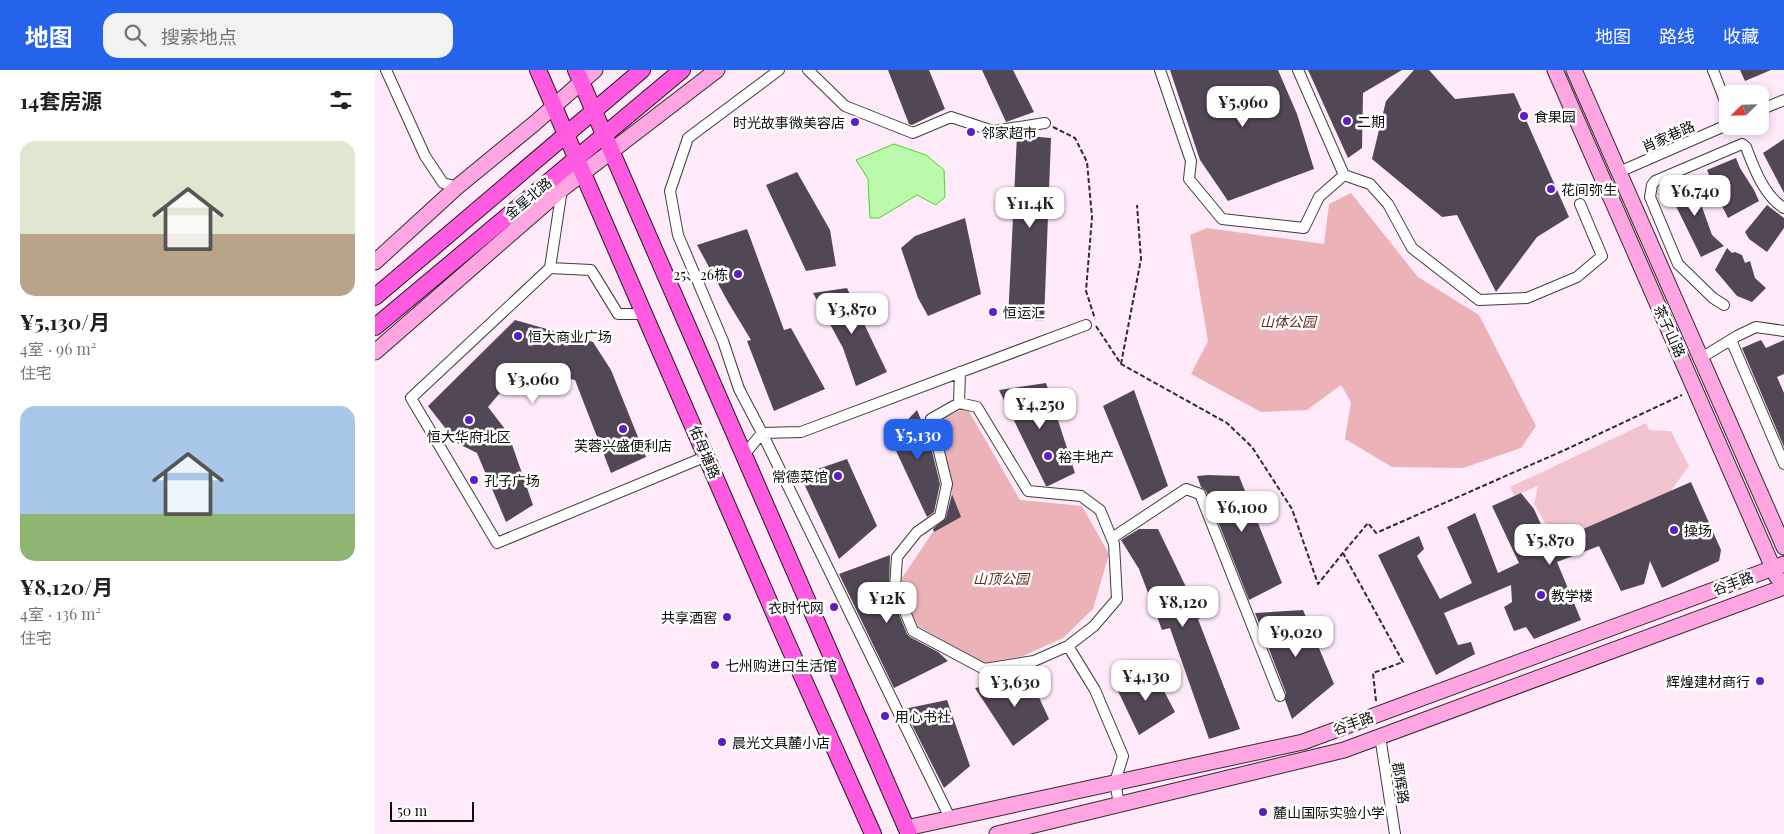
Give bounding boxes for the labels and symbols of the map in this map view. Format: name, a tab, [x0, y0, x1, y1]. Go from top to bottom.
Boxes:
pin: ¥5,960	[1202, 85, 1284, 128]
north arrow	[1719, 85, 1769, 135]
place label: 食果园	[1534, 107, 1576, 126]
marker: 食果园	[1518, 110, 1530, 122]
place label: 二期	[1357, 112, 1385, 131]
place label: 时光故事微美容店	[733, 113, 845, 132]
marker: 二期	[1341, 115, 1353, 127]
marker: 时光故事微美容店	[849, 116, 861, 128]
street label: 肖家巷路	[1639, 116, 1697, 156]
place label: 邻家超市	[981, 123, 1037, 142]
marker: 邻家超市	[965, 126, 977, 138]
street label: 金星北路	[500, 173, 556, 223]
pin: ¥6,740	[1654, 174, 1736, 217]
place label: 花间弥生	[1561, 180, 1617, 199]
marker: 花间弥生	[1545, 183, 1557, 195]
pin: ¥11.4K	[989, 186, 1071, 229]
place label: 25、26栋	[674, 265, 728, 284]
marker: 25、26栋	[732, 268, 744, 280]
pin: ¥3,870	[811, 292, 893, 335]
street label: 茶子山路	[1650, 302, 1690, 360]
place label: 恒运汇	[1003, 303, 1045, 322]
marker: 恒运汇	[987, 306, 999, 318]
park label: 山体公园	[1260, 312, 1318, 331]
place label: 恒大商业广场	[528, 327, 612, 346]
marker: 恒大商业广场	[512, 330, 524, 342]
pin: ¥3,060	[492, 362, 574, 405]
pin: ¥4,250	[999, 388, 1081, 430]
marker: 恒大华府北区	[463, 414, 475, 426]
pin: ¥5,130	[877, 418, 959, 461]
marker: 芙蓉兴盛便利店	[617, 423, 629, 435]
street label: 佑母塘路	[685, 423, 725, 481]
place label: 恒大华府北区	[427, 427, 511, 446]
place label: 芙蓉兴盛便利店	[574, 436, 672, 455]
place label: 裕丰地产	[1058, 447, 1114, 466]
marker: 裕丰地产	[1042, 450, 1054, 462]
place label: 常德菜馆	[772, 467, 828, 486]
marker: 常德菜馆	[832, 470, 844, 482]
place label: 孔子广场	[484, 471, 540, 490]
marker: 孔子广场	[468, 474, 480, 486]
pin: ¥6,100	[1201, 490, 1283, 533]
place label: 操场	[1684, 521, 1712, 540]
pin: ¥5,870	[1509, 524, 1591, 566]
marker: 操场	[1668, 524, 1680, 536]
street label: 谷丰路	[1710, 567, 1756, 599]
park label: 山顶公园	[973, 569, 1031, 588]
pin: ¥12K	[857, 582, 917, 624]
pin: ¥8,120	[1142, 586, 1224, 628]
place label: 教学楼	[1551, 586, 1593, 605]
marker: 教学楼	[1535, 589, 1547, 601]
place label: 衣时代网	[768, 598, 824, 617]
marker: 衣时代网	[828, 601, 840, 613]
place label: 共享酒窖	[661, 608, 717, 627]
marker: 共享酒窖	[721, 611, 733, 623]
pin: ¥9,020	[1255, 616, 1337, 658]
place label: 七州购进口生活馆	[725, 656, 837, 675]
marker: 七州购进口生活馆	[709, 659, 721, 671]
pin: ¥4,130	[1105, 660, 1187, 702]
pin: ¥3,630	[974, 666, 1056, 708]
place label: 辉煌建材商行	[1666, 672, 1750, 691]
marker: 辉煌建材商行	[1754, 675, 1766, 687]
place label: 用心书社	[895, 707, 951, 726]
street label: 谷丰路	[1330, 707, 1376, 739]
marker: 用心书社	[879, 710, 891, 722]
place label: 晨光文具麓小店	[732, 733, 830, 752]
marker: 晨光文具麓小店	[716, 736, 728, 748]
street label: 郡辉路	[1388, 761, 1414, 805]
scale bar	[390, 799, 474, 822]
place label: 麓山国际实验小学	[1273, 803, 1385, 822]
marker: 麓山国际实验小学	[1257, 806, 1269, 818]

